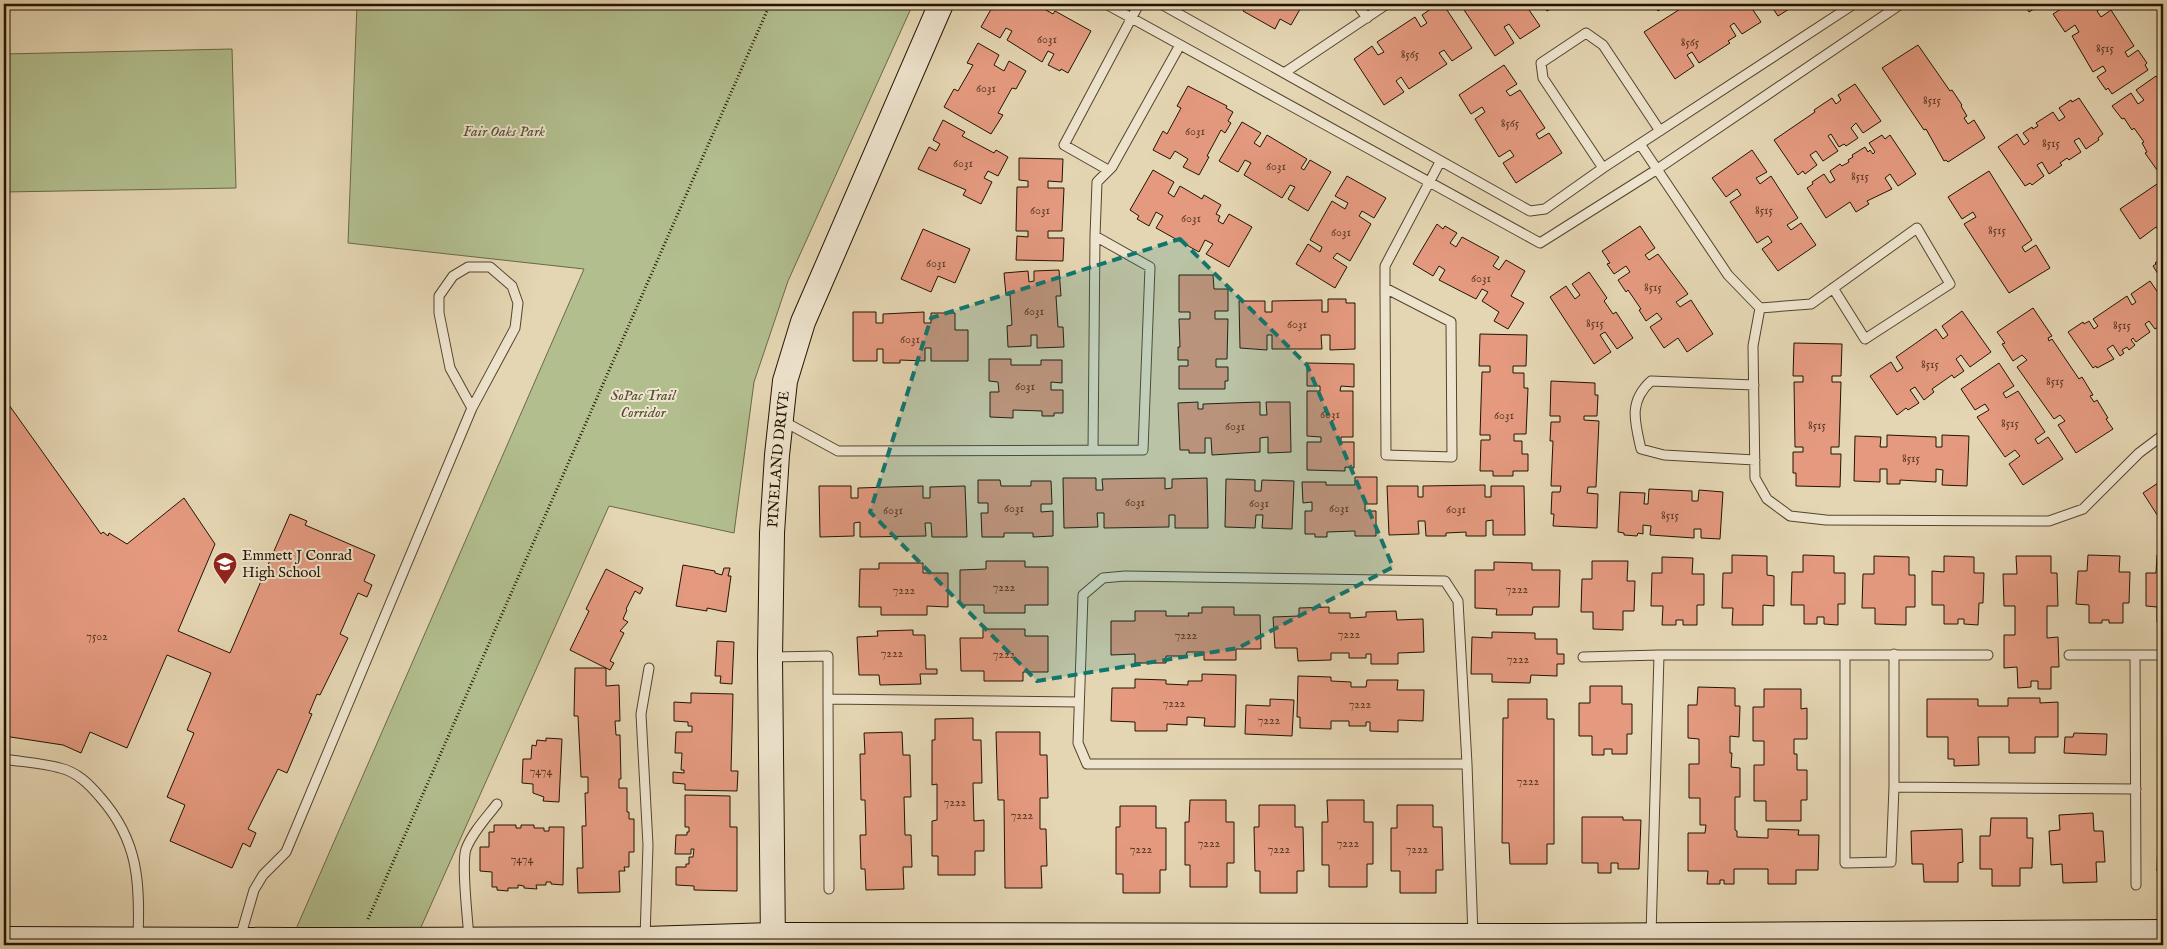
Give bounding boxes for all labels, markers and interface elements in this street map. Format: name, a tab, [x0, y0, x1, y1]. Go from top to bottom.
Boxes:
house number: 6031	[1037, 32, 1057, 47]
house number: 8565	[1681, 35, 1700, 50]
house number: 8515	[2096, 41, 2115, 56]
house number: 8565	[1401, 47, 1420, 62]
house number: 6031	[976, 81, 996, 96]
house number: 8515	[1923, 93, 1942, 108]
house number: 8565	[1501, 116, 1520, 131]
park label: Fair Oaks Park	[463, 122, 545, 141]
house number: 6031	[1185, 124, 1205, 139]
house number: 8515	[2042, 136, 2061, 151]
house number: 6031	[953, 156, 973, 171]
house number: 6031	[1266, 159, 1286, 174]
house number: 8515	[1851, 169, 1870, 184]
house number: 6031	[1030, 203, 1050, 218]
house number: 8515	[1755, 203, 1774, 218]
house number: 6031	[1181, 211, 1201, 226]
house number: 8515	[1988, 223, 2007, 238]
house number: 6031	[1331, 225, 1351, 240]
house number: 6031	[926, 256, 946, 271]
house number: 6031	[1471, 271, 1491, 286]
house number: 8515	[1644, 280, 1663, 295]
house number: 6031	[1024, 304, 1044, 319]
house number: 8515	[1586, 316, 1605, 331]
house number: 6031	[1287, 317, 1307, 332]
house number: 8515	[2113, 318, 2132, 333]
house number: 6031	[900, 332, 920, 347]
house number: 8515	[1921, 357, 1940, 372]
house number: 8515	[2046, 374, 2065, 389]
house number: 6031	[1015, 379, 1035, 394]
park label: SoPac Trail Corridor	[610, 386, 677, 422]
street label: PINELAND DRIVE	[763, 390, 794, 528]
house number: 6031	[1320, 407, 1340, 422]
house number: 6031	[1494, 408, 1514, 423]
house number: 8515	[2001, 416, 2020, 431]
house number: 8515	[1808, 418, 1827, 433]
house number: 6031	[1225, 419, 1245, 434]
house number: 8515	[1902, 451, 1921, 466]
house number: 6031	[1125, 495, 1145, 510]
house number: 6031	[1249, 496, 1269, 511]
house number: 6031	[1004, 501, 1024, 516]
house number: 6031	[1329, 501, 1349, 516]
house number: 6031	[1446, 502, 1466, 517]
house number: 6031	[883, 503, 903, 518]
house number: 8515	[1661, 508, 1680, 523]
place label: Emmett J Conrad High School	[242, 546, 353, 582]
school or university icon: Emmett J Conrad High School	[212, 551, 238, 585]
house number: 7222	[993, 580, 1016, 595]
house number: 7222	[1506, 582, 1529, 597]
house number: 7222	[893, 583, 916, 598]
house number: 7222	[1338, 627, 1361, 642]
house number: 7222	[1175, 628, 1198, 643]
house number: 7502	[86, 629, 108, 644]
house number: 7222	[881, 646, 904, 661]
house number: 7222	[993, 647, 1016, 662]
house number: 7222	[1507, 652, 1530, 667]
house number: 7222	[1163, 696, 1186, 711]
house number: 7222	[1349, 697, 1372, 712]
house number: 7222	[1258, 713, 1281, 728]
house number: 7474	[530, 764, 552, 779]
house number: 7222	[1517, 774, 1540, 789]
house number: 7222	[944, 795, 967, 810]
house number: 7222	[1011, 808, 1034, 823]
house number: 7222	[1198, 836, 1221, 851]
house number: 7222	[1337, 836, 1360, 851]
house number: 7222	[1130, 842, 1153, 857]
house number: 7222	[1268, 842, 1291, 857]
house number: 7222	[1406, 842, 1429, 857]
house number: 7474	[511, 852, 533, 867]

